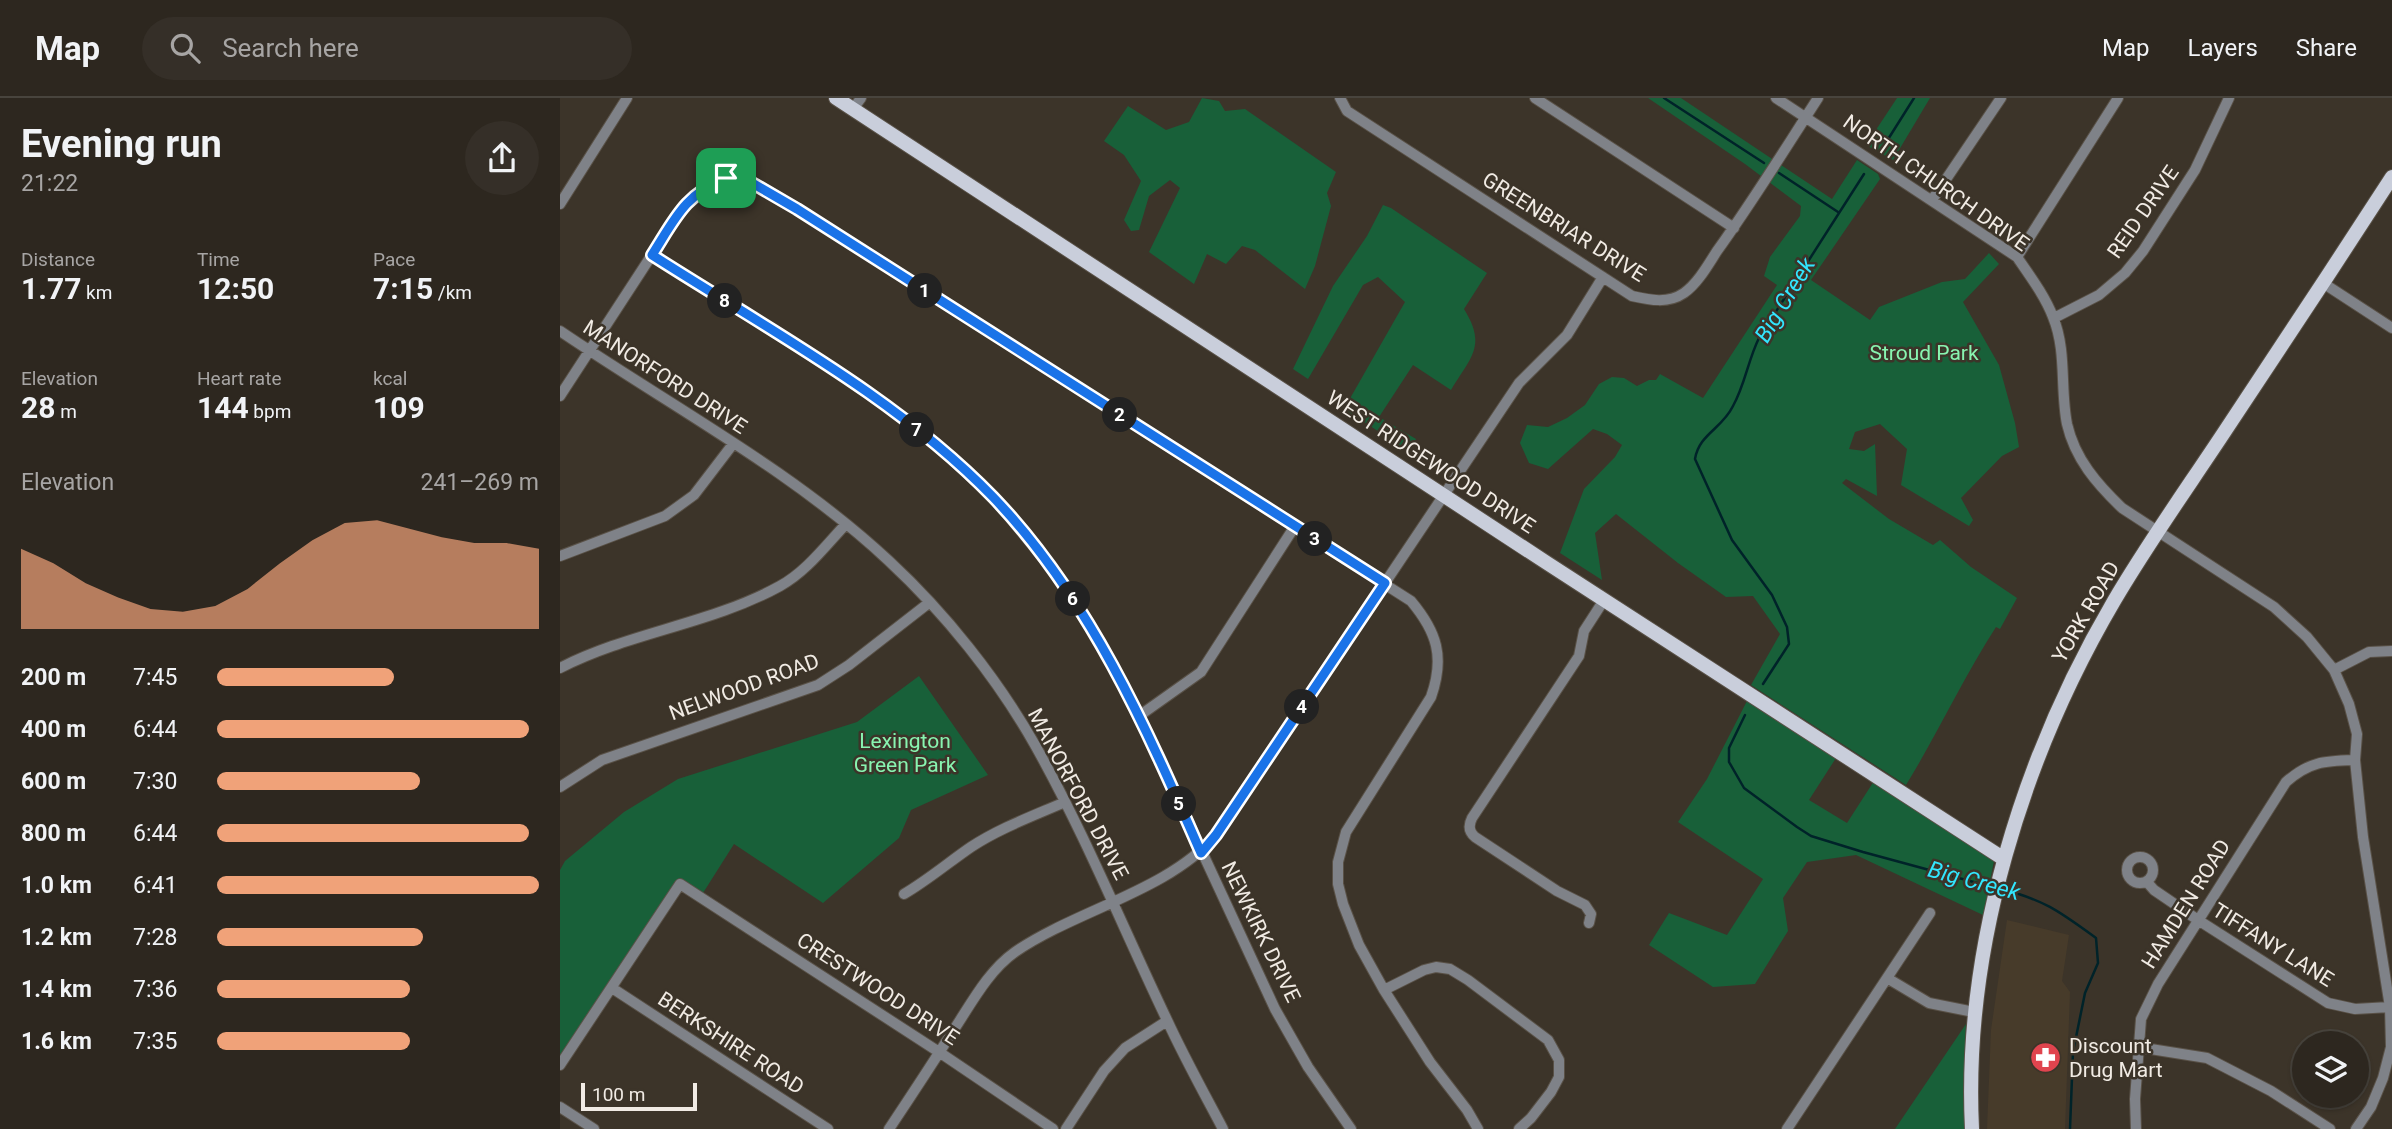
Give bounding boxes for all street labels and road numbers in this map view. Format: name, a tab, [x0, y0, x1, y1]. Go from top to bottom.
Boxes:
street label: NORTH CHURCH DRIVE	[1839, 110, 2033, 256]
street label: REID DRIVE	[2102, 161, 2184, 263]
street label: GREENBRIAR DRIVE	[1478, 167, 1650, 287]
street label: MANORFORD DRIVE	[579, 315, 751, 439]
street label: WEST RIDGEWOOD DRIVE	[1322, 386, 1540, 538]
street label: YORK ROAD	[2047, 557, 2125, 667]
street label: NELWOOD ROAD	[666, 649, 822, 725]
street label: MANORFORD DRIVE	[1023, 704, 1133, 884]
street label: HAMDEN ROAD	[2137, 835, 2235, 973]
street label: NEWKIRK DRIVE	[1217, 858, 1305, 1006]
street label: TIFFANY LANE	[2208, 898, 2338, 992]
street label: CRESTWOOD DRIVE	[793, 928, 963, 1050]
street label: BERKSHIRE ROAD	[654, 987, 808, 1099]

